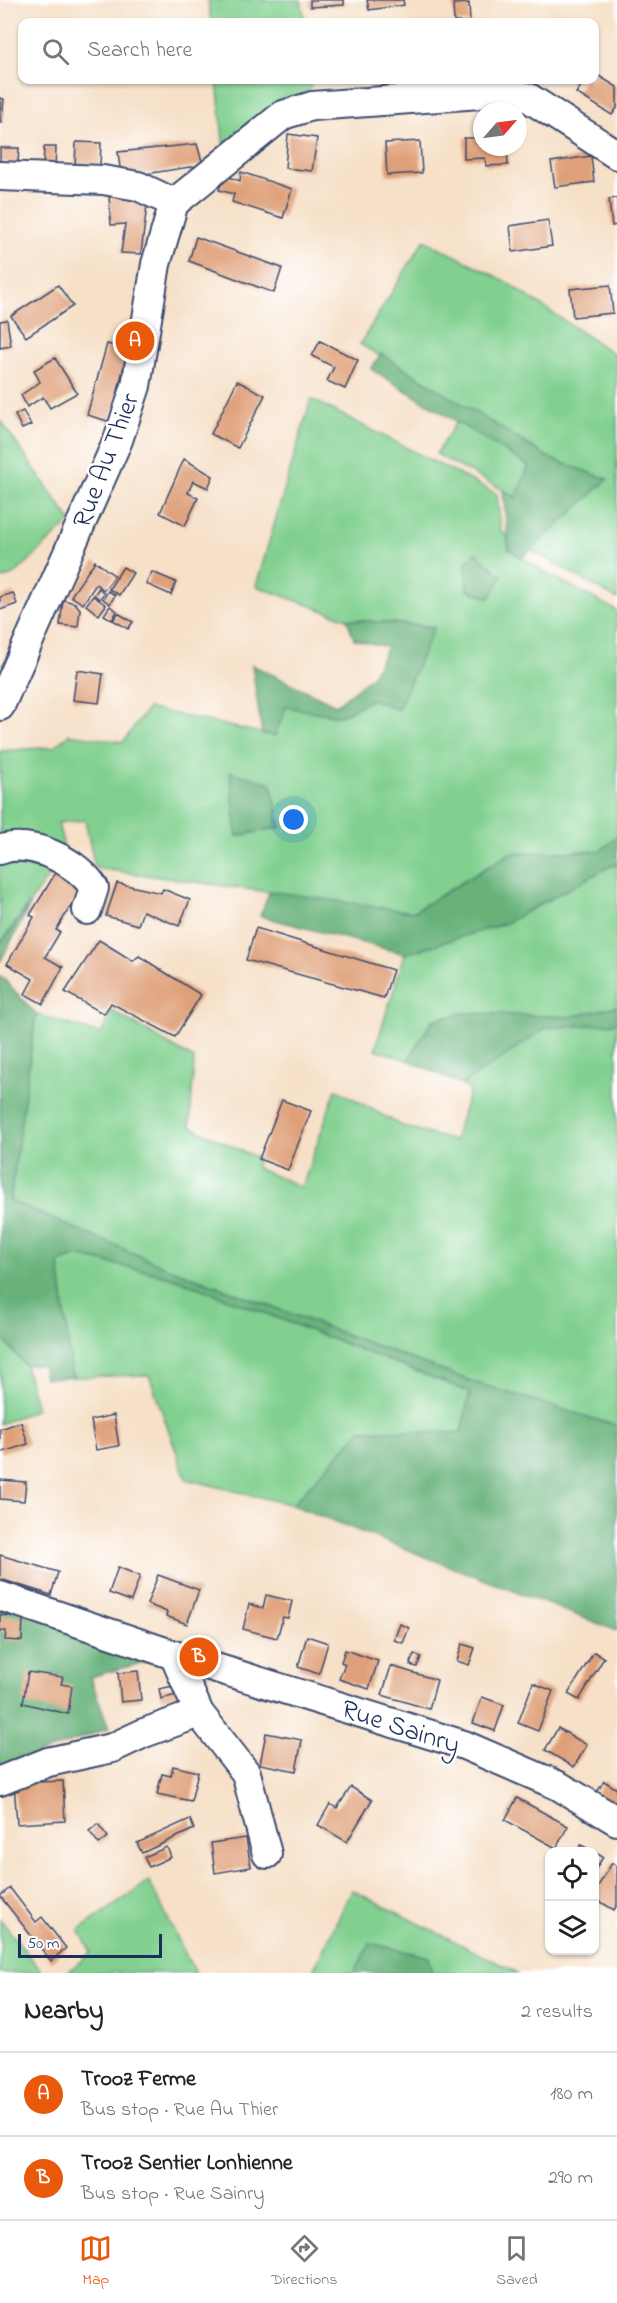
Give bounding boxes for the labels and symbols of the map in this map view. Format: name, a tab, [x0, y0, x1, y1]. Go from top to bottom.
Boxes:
north arrow	[473, 102, 527, 156]
pin: A	[116, 318, 154, 364]
street label: Rue Au Thier	[64, 387, 151, 534]
your location	[279, 805, 308, 834]
pin: B	[180, 1634, 218, 1680]
street label: Rue Sainry	[336, 1691, 465, 1766]
scale bar	[18, 1931, 162, 1958]

